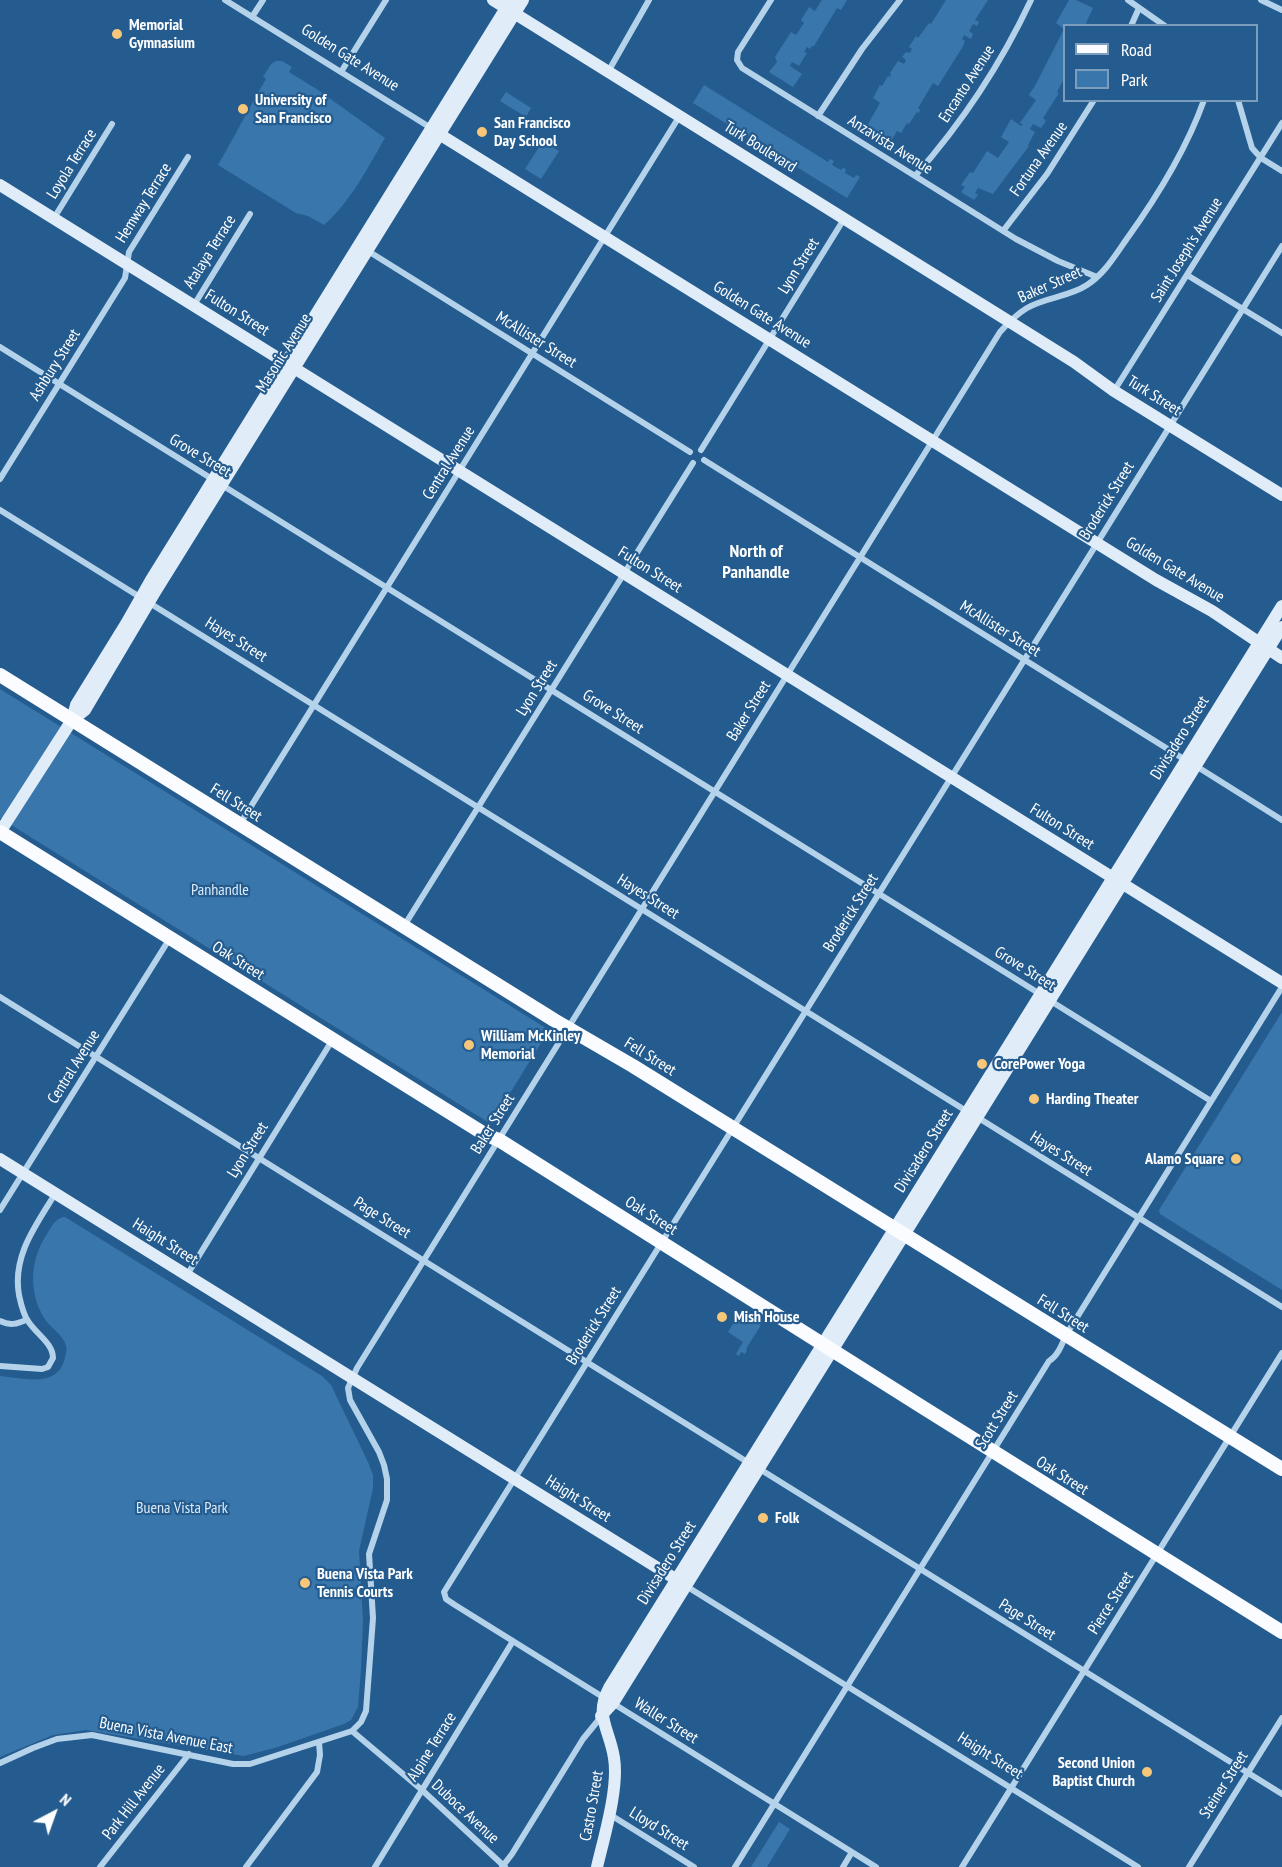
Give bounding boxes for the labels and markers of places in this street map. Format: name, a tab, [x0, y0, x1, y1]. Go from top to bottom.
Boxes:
place label: Memorial Gymnasium	[129, 15, 195, 53]
marker: Memorial Gymnasium	[110, 27, 124, 41]
place label: University of San Francisco	[255, 90, 332, 128]
marker: University of San Francisco	[236, 102, 250, 116]
place label: San Francisco Day School	[494, 113, 571, 151]
marker: San Francisco Day School	[475, 125, 489, 139]
place label: William McKinley Memorial	[481, 1026, 580, 1064]
marker: William McKinley Memorial	[462, 1038, 476, 1052]
place label: CorePower Yoga	[994, 1054, 1085, 1074]
marker: CorePower Yoga	[975, 1057, 989, 1071]
place label: Harding Theater	[1046, 1089, 1139, 1109]
marker: Harding Theater	[1027, 1092, 1041, 1106]
place label: Alamo Square	[1145, 1149, 1224, 1169]
marker: Alamo Square	[1229, 1152, 1243, 1166]
place label: Mish House	[734, 1307, 800, 1327]
marker: Mish House	[715, 1310, 729, 1324]
place label: Folk	[775, 1508, 799, 1528]
marker: Folk	[756, 1511, 770, 1525]
place label: Buena Vista Park Tennis Courts	[317, 1564, 413, 1602]
marker: Buena Vista Park Tennis Courts	[298, 1576, 312, 1590]
place label: Second Union Baptist Church	[1053, 1753, 1135, 1791]
marker: Second Union Baptist Church	[1140, 1765, 1154, 1779]

